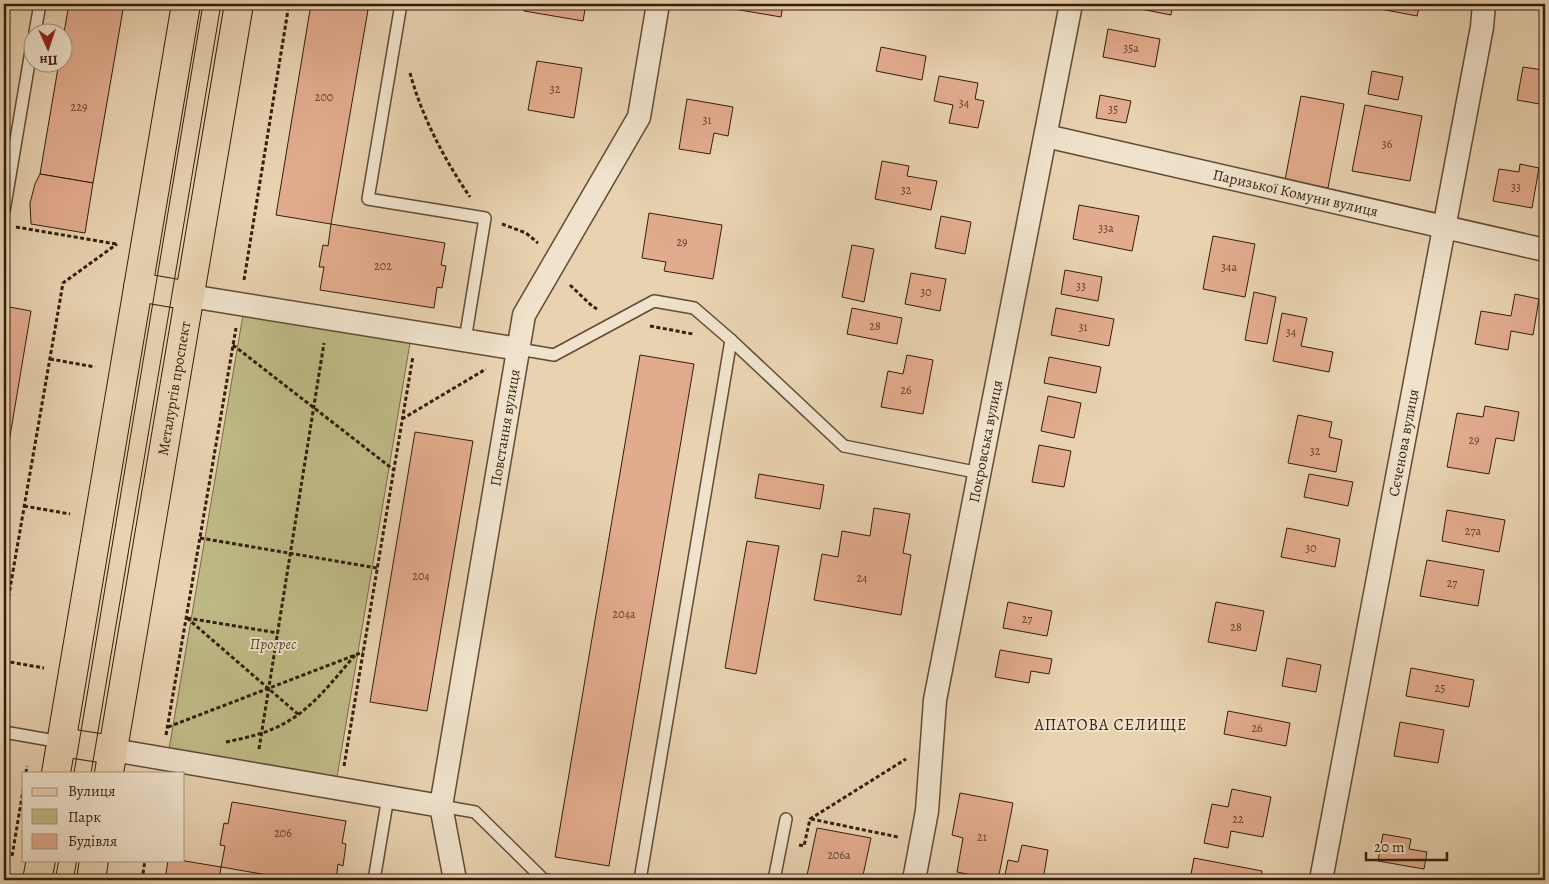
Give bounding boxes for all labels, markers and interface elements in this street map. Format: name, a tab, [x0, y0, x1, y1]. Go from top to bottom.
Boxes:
north arrow	[22, 22, 72, 72]
house number: 35а	[1123, 40, 1139, 56]
text: Пн	[39, 51, 58, 70]
house number: 32	[550, 81, 561, 97]
house number: 200	[315, 89, 333, 105]
house number: 34	[959, 95, 970, 111]
house number: 229	[71, 99, 87, 115]
house number: 35	[1108, 101, 1118, 117]
house number: 31	[702, 112, 712, 128]
house number: 36	[1382, 136, 1393, 152]
street label: Паризької Комуни вулиця	[1211, 164, 1380, 222]
house number: 33	[1511, 179, 1521, 195]
house number: 32	[901, 182, 912, 198]
house number: 33а	[1098, 220, 1114, 236]
house number: 29	[676, 234, 688, 250]
house number: 202	[374, 258, 392, 274]
house number: 34а	[1221, 259, 1237, 275]
house number: 33	[1076, 278, 1086, 294]
house number: 30	[920, 284, 932, 300]
house number: 28	[869, 318, 881, 334]
street label: Металургів проспект	[153, 319, 195, 457]
house number: 31	[1078, 319, 1088, 335]
house number: 34	[1286, 324, 1297, 340]
street label: Повстання вулиця	[485, 367, 525, 488]
street label: Покровська вулиця	[964, 378, 1007, 504]
house number: 26	[900, 382, 912, 398]
street label: Сєченова вулиця	[1384, 387, 1423, 498]
house number: 29	[1468, 432, 1480, 448]
house number: 32	[1310, 443, 1321, 459]
house number: 27а	[1465, 523, 1482, 539]
house number: 30	[1305, 540, 1317, 556]
house number: 204	[412, 568, 430, 584]
house number: 24	[856, 570, 868, 586]
house number: 27	[1447, 575, 1458, 591]
house number: 204а	[612, 606, 636, 622]
house number: 27	[1022, 611, 1033, 627]
house number: 28	[1230, 619, 1242, 635]
park label: Прогрес	[250, 634, 297, 654]
house number: 25	[1435, 680, 1445, 696]
district label: АПАТОВА СЕЛИЩЕ	[1033, 714, 1188, 736]
house number: 26	[1251, 720, 1263, 736]
legend	[22, 772, 185, 862]
text: Вулиця	[68, 781, 115, 801]
text: Парк	[68, 807, 101, 827]
house number: 22	[1232, 811, 1244, 827]
house number: 206	[274, 825, 292, 841]
house number: 21	[977, 829, 987, 845]
scale bar	[1366, 829, 1448, 861]
text: Будівля	[68, 831, 117, 851]
text: 20 m	[1374, 837, 1405, 857]
house number: 206а	[827, 847, 851, 863]

